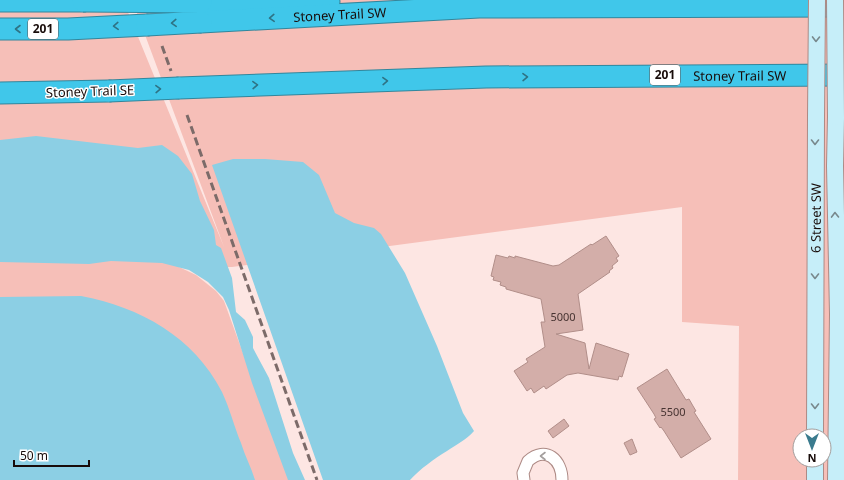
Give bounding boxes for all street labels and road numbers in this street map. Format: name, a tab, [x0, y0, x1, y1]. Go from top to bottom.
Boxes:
street label: Stoney Trail SW	[293, 3, 387, 26]
road number: 201	[28, 19, 58, 39]
road number: 201	[650, 65, 680, 85]
street label: Stoney Trail SW	[693, 66, 786, 85]
street label: Stoney Trail SE	[46, 80, 134, 102]
street label: 6 Street SW	[807, 183, 825, 253]

